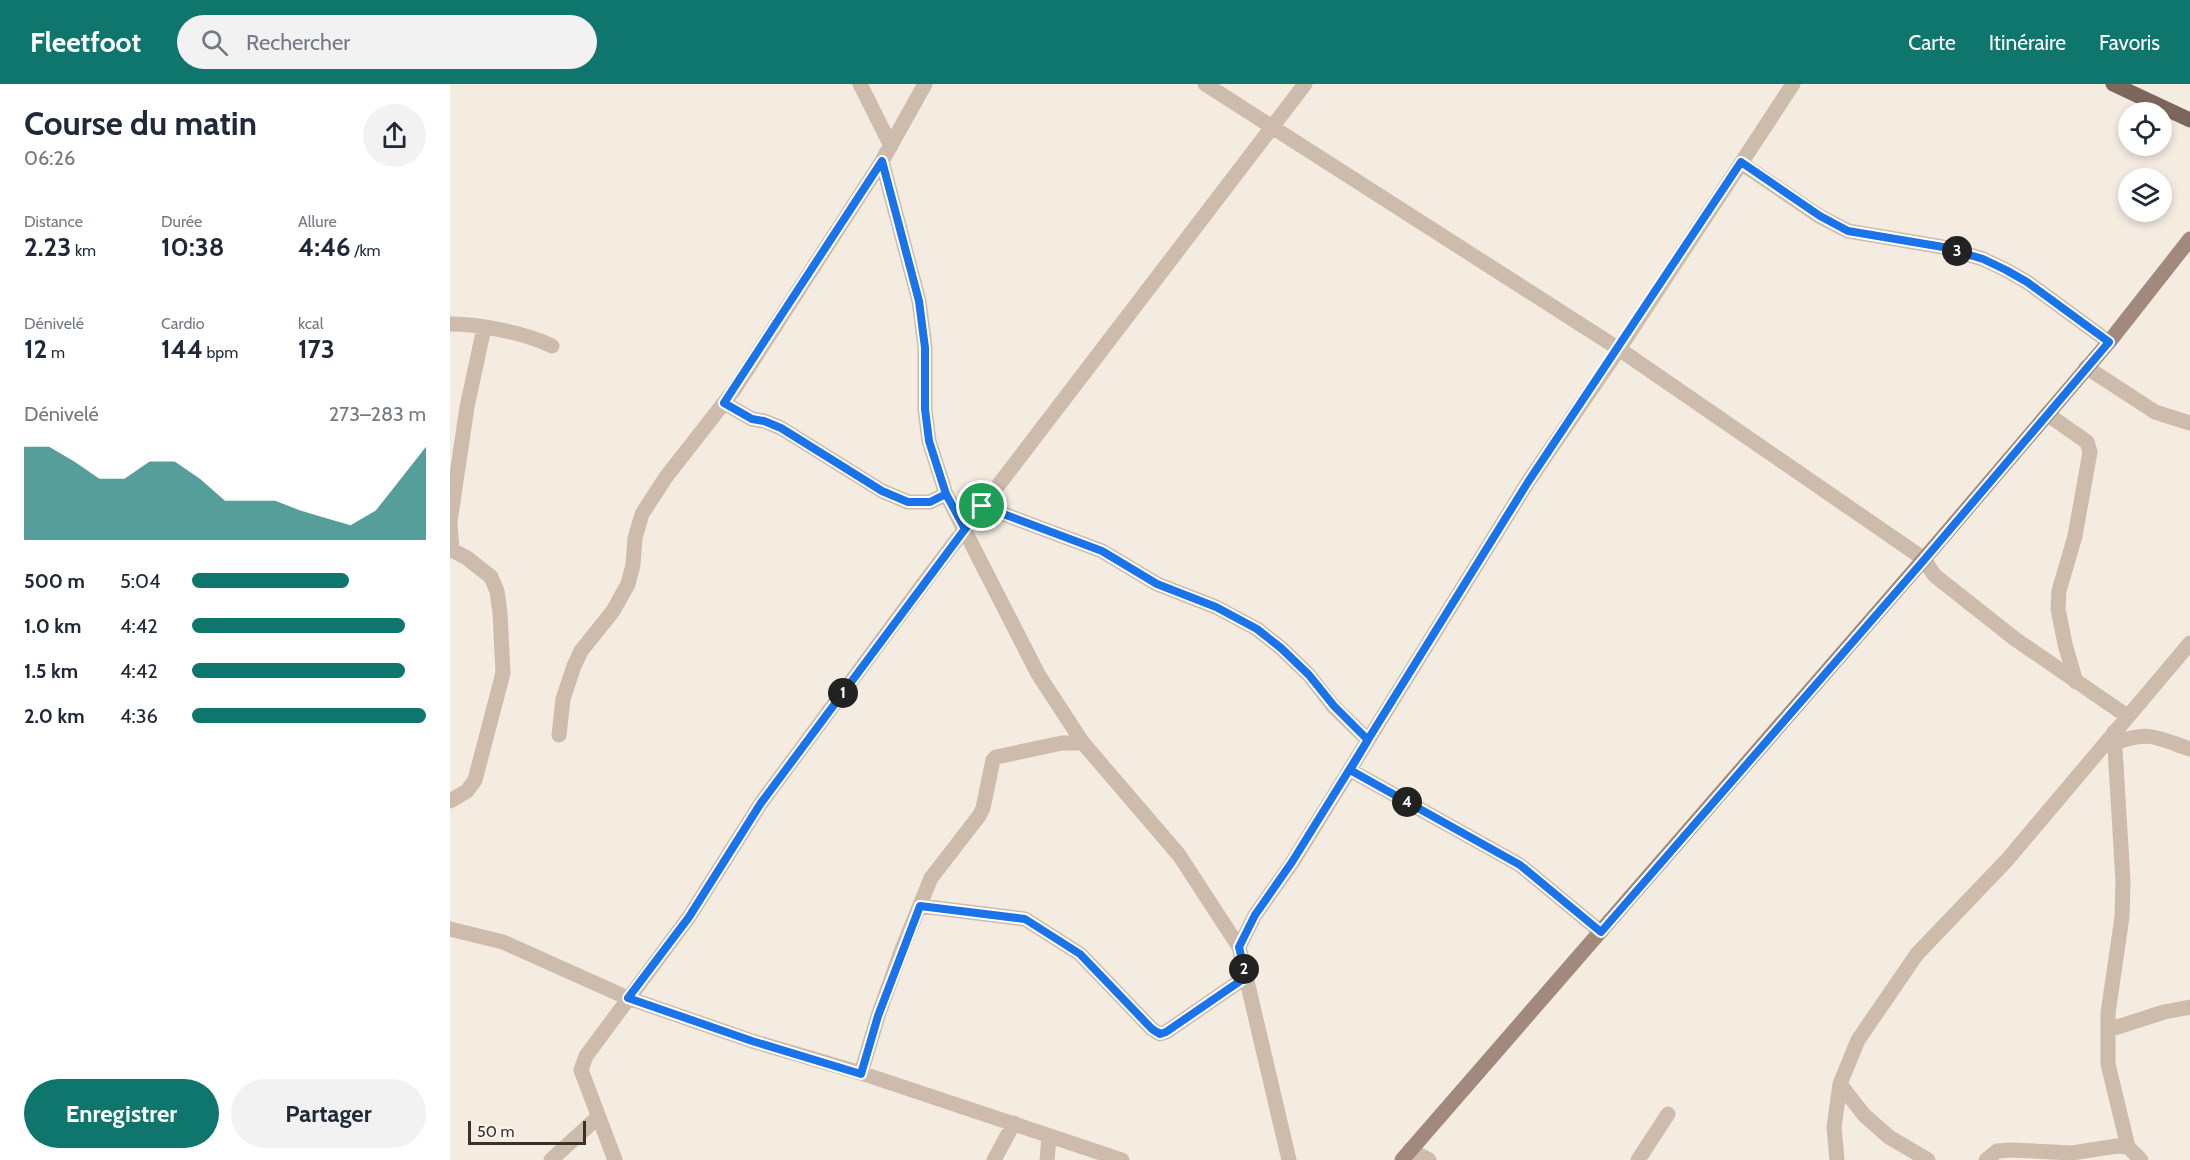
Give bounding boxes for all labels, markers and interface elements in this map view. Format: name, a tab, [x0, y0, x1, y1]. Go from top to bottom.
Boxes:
search box	[177, 15, 597, 69]
text: Fleetfoot	[30, 25, 141, 59]
icon: search	[198, 26, 231, 59]
text: Rechercher	[246, 29, 350, 56]
text: Carte	[1908, 30, 1956, 55]
text: Itinéraire	[1989, 30, 2066, 55]
text: Favoris	[2099, 30, 2160, 55]
map controls	[2118, 102, 2172, 222]
button: locate	[2118, 102, 2172, 156]
text: Course du matin	[24, 103, 257, 143]
button: share	[363, 104, 426, 167]
text: 06:26	[24, 146, 75, 170]
button: layers	[2118, 168, 2172, 222]
text: Distance	[24, 212, 83, 231]
text: Durée	[161, 212, 202, 231]
text: Allure	[298, 212, 337, 231]
text: 2.23	[24, 231, 71, 263]
text: 10:38	[161, 231, 224, 263]
text: 4:46	[298, 231, 351, 263]
pin: 3	[1942, 236, 1972, 266]
text: km	[71, 241, 96, 260]
text: /km	[351, 241, 381, 260]
text: 3	[1953, 241, 1961, 260]
text: Dénivelé	[24, 314, 84, 333]
text: Cardio	[161, 314, 204, 333]
text: kcal	[298, 314, 324, 333]
text: 12	[24, 333, 47, 365]
text: 144	[161, 333, 203, 365]
text: 173	[298, 333, 335, 365]
text: m	[47, 343, 65, 362]
text: bpm	[203, 343, 238, 362]
text: Dénivelé	[24, 402, 99, 426]
text: 273–283 m	[329, 402, 426, 426]
pin	[956, 480, 1007, 531]
icon: arrive	[965, 489, 998, 522]
text: 500 m	[24, 569, 85, 593]
text: 5:04	[120, 569, 161, 593]
text: 1.0 km	[24, 614, 81, 638]
text: 4:42	[120, 614, 158, 638]
text: 1.5 km	[24, 659, 78, 683]
text: 4:42	[120, 659, 158, 683]
pin: 1	[828, 678, 858, 708]
text: 1	[840, 683, 846, 702]
text: 2.0 km	[24, 704, 85, 728]
text: 4:36	[120, 704, 158, 728]
pin: 4	[1392, 787, 1422, 817]
text: 4	[1402, 792, 1412, 811]
pin: 2	[1229, 954, 1259, 984]
text: 2	[1240, 959, 1248, 978]
button: Enregistrer	[24, 1079, 219, 1148]
button: Partager	[231, 1079, 426, 1148]
scale bar	[468, 1118, 586, 1146]
text: 50 m	[477, 1122, 514, 1141]

